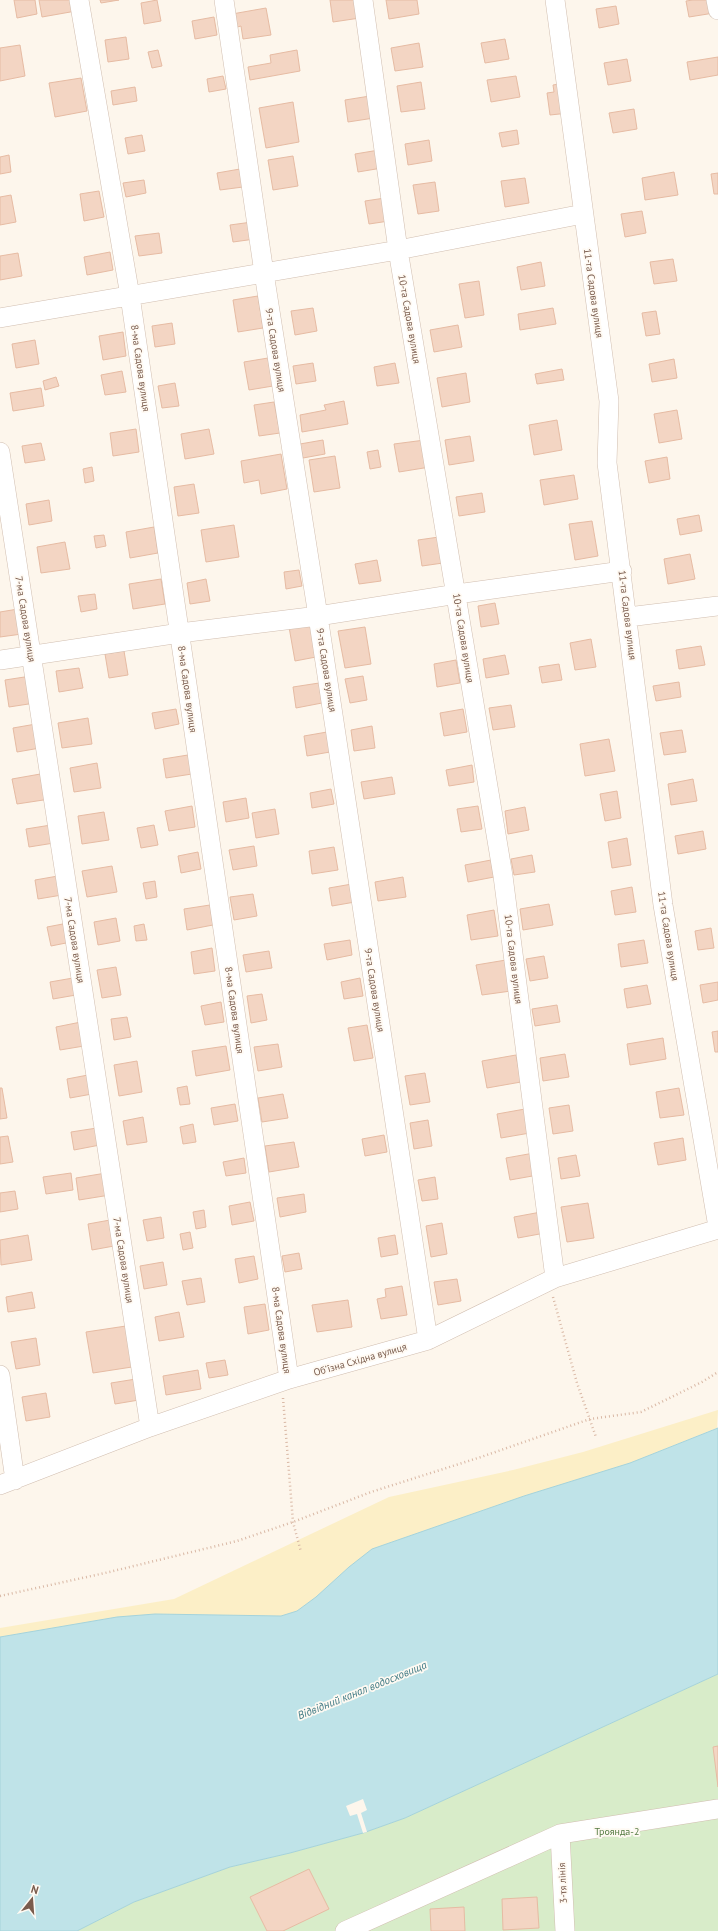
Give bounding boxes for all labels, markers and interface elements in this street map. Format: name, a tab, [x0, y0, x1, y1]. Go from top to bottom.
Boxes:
street label: 11-та Садова вулиця	[581, 248, 606, 339]
street label: 10-та Садова вулиця	[395, 274, 424, 365]
street label: 9-та Садова вулиця	[262, 307, 289, 393]
street label: 8-ма Садова вулиця	[128, 324, 153, 413]
street label: 11-та Садова вулиця	[616, 570, 639, 661]
street label: 7-ма Садова вулиця	[12, 575, 39, 663]
street label: 10-та Садова вулиця	[450, 593, 477, 684]
street label: 9-та Садова вулиця	[313, 627, 340, 713]
street label: 8-ма Садова вулиця	[175, 645, 200, 734]
street label: 11-та Садова вулиця	[655, 891, 682, 982]
street label: 7-ма Садова вулиця	[61, 896, 88, 984]
street label: 10-та Садова вулиця	[502, 914, 525, 1005]
street label: 9-та Садова вулиця	[361, 947, 388, 1033]
street label: 8-ма Садова вулиця	[222, 966, 247, 1055]
street label: 7-ма Садова вулиця	[110, 1216, 137, 1304]
street label: 8-ма Садова вулиця	[269, 1286, 294, 1375]
street label: Обʼїзна Східна вулиця	[312, 1340, 408, 1379]
water label: Відвідний канал водосховища	[295, 1657, 429, 1722]
park label: Троянда-2	[595, 1825, 639, 1838]
street label: 3-тя лінія	[555, 1862, 570, 1904]
north arrow	[12, 1879, 52, 1919]
text: N	[29, 1882, 40, 1897]

